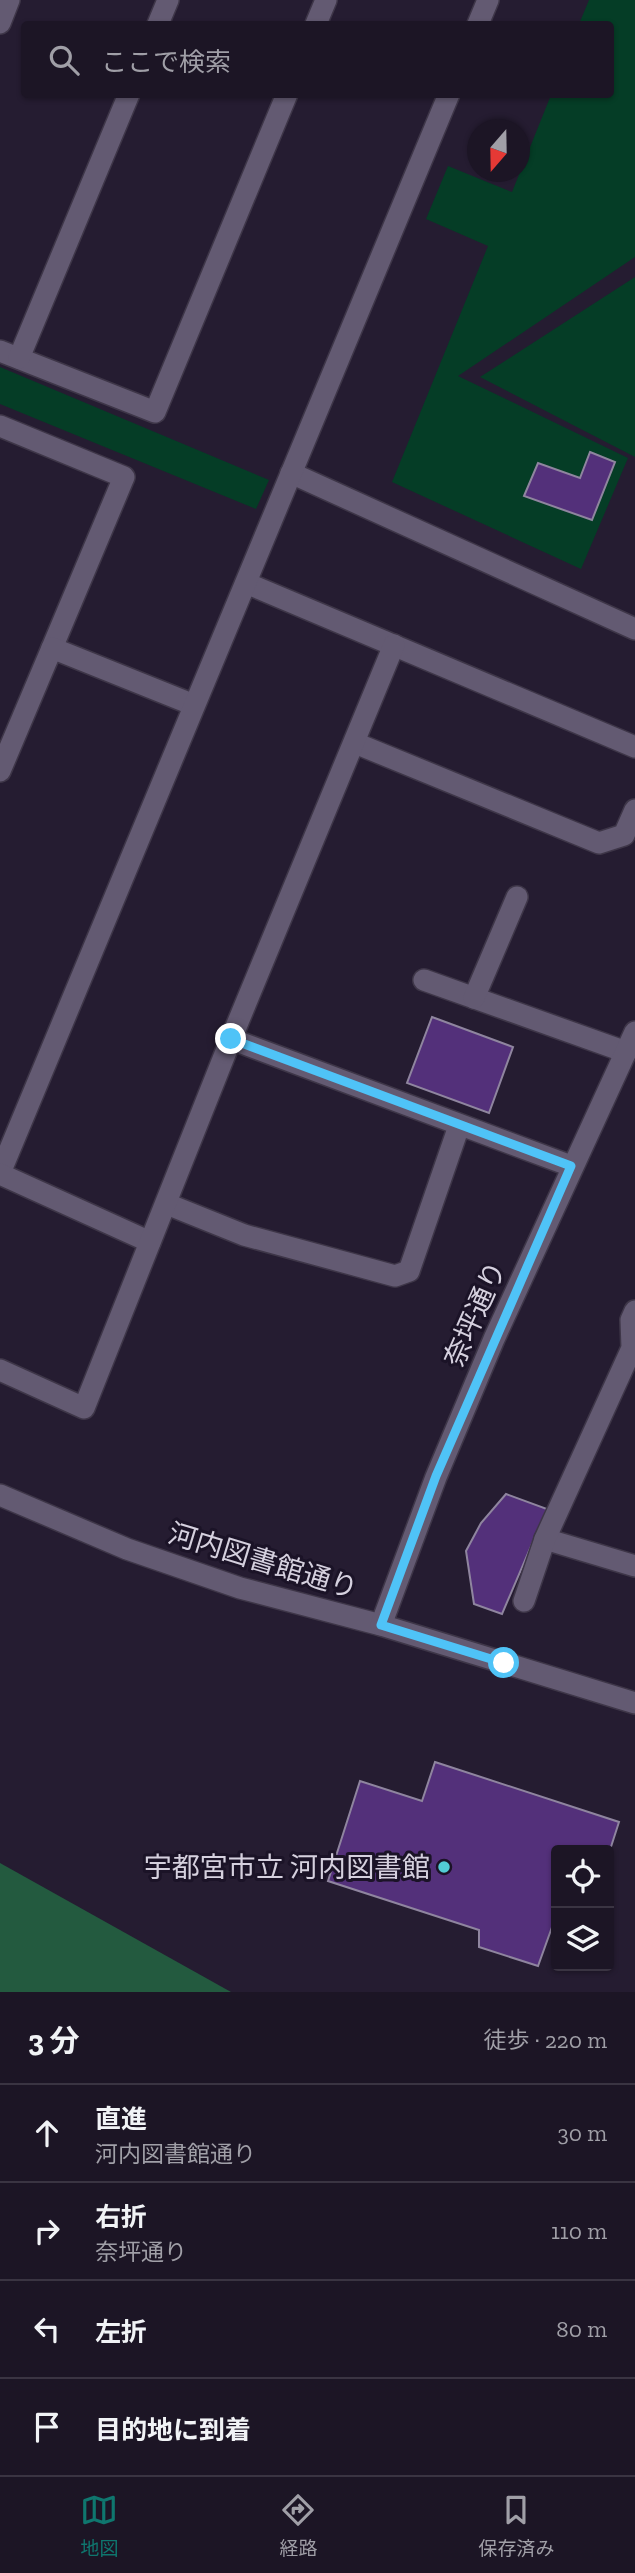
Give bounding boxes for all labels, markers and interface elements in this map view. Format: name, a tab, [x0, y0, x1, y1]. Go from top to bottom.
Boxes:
search box	[21, 21, 614, 98]
icon: search	[45, 41, 83, 79]
text: ここで検索	[101, 46, 231, 78]
north arrow	[467, 119, 530, 182]
route end	[215, 1023, 246, 1054]
street label: 奈坪通り	[437, 1256, 513, 1372]
street label: 河内図書館通り	[164, 1517, 362, 1605]
route start	[488, 1647, 519, 1678]
map controls	[551, 1845, 614, 1971]
button: locate	[551, 1845, 614, 1908]
place label: 宇都宮市立 河内図書館	[144, 1851, 430, 1884]
marker: 宇都宮市立 河内図書館	[436, 1859, 452, 1875]
button: layers	[551, 1908, 614, 1971]
text: 3 分	[28, 2023, 80, 2059]
text: 徒歩 · 220 m	[484, 2026, 607, 2054]
text: 直進	[95, 2103, 147, 2135]
icon: ahead	[28, 2114, 66, 2152]
text: 30 m	[557, 2119, 607, 2147]
text: 河内図書館通り	[95, 2140, 256, 2168]
text: 右折	[95, 2201, 147, 2233]
icon: right	[28, 2212, 66, 2250]
text: 110 m	[551, 2217, 607, 2245]
text: 奈坪通り	[95, 2238, 187, 2266]
icon: left	[28, 2310, 66, 2348]
text: 80 m	[556, 2315, 607, 2343]
text: 左折	[95, 2316, 147, 2348]
icon: arrive	[28, 2408, 66, 2446]
text: 目的地に到着	[95, 2414, 251, 2446]
tab: 地図	[80, 2491, 119, 2560]
tab: 経路	[279, 2491, 318, 2560]
tab: 保存済み	[478, 2491, 555, 2560]

